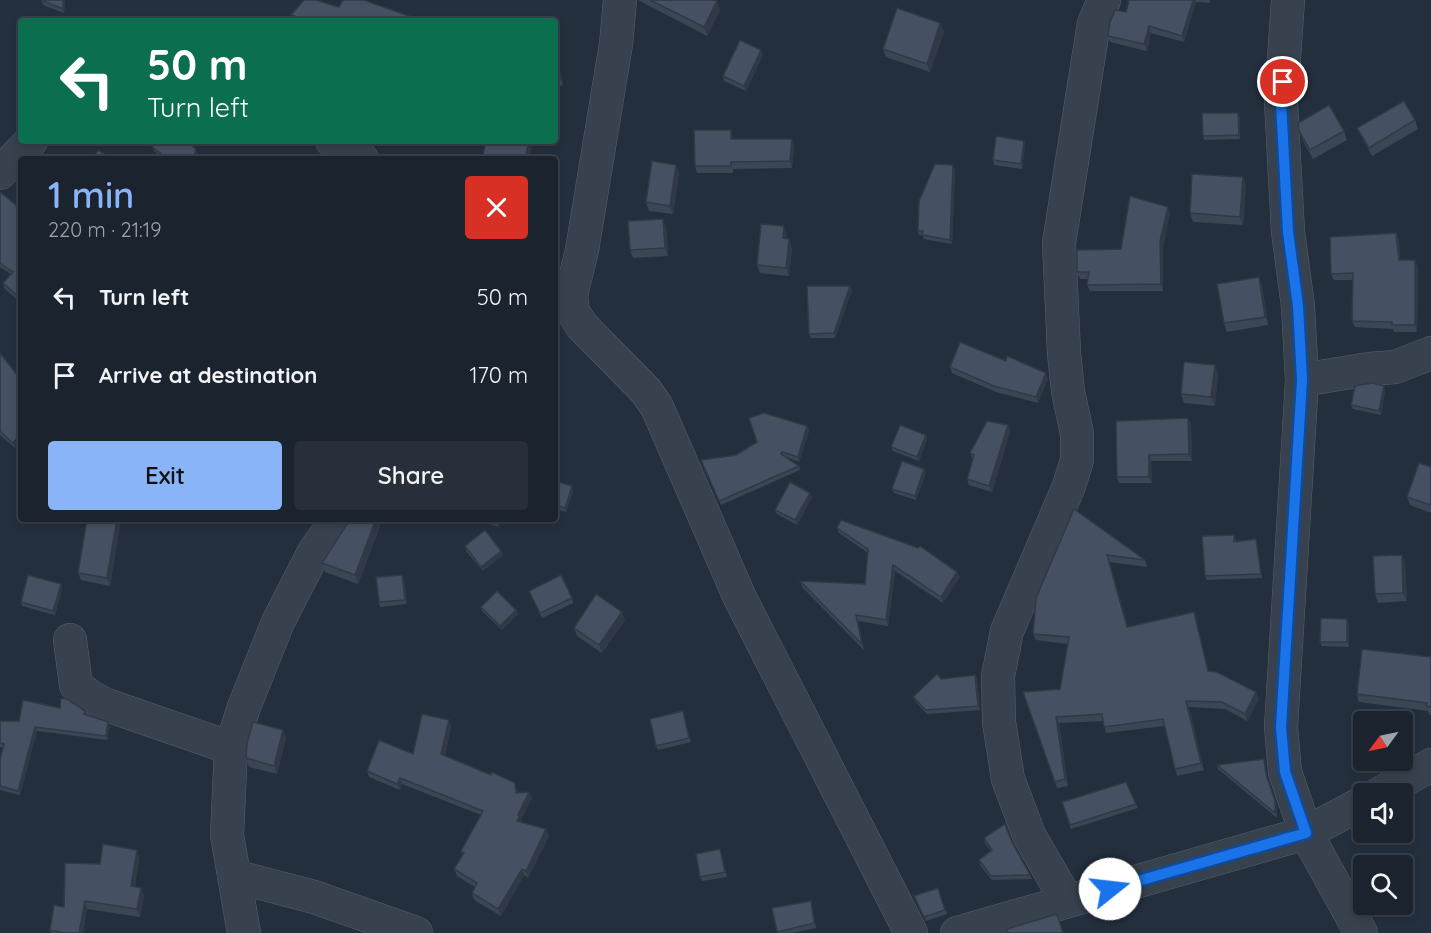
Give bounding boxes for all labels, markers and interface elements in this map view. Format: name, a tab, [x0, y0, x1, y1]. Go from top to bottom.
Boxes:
text: 50 m	[147, 38, 247, 91]
icon: left	[48, 42, 126, 120]
pin	[1257, 56, 1308, 107]
icon: arrive	[1266, 65, 1299, 98]
text: Turn left	[147, 90, 249, 124]
text: 1 min	[48, 172, 134, 217]
button: close	[465, 176, 528, 239]
text: 220 m · 21:19	[48, 217, 161, 242]
icon: left	[48, 281, 81, 314]
text: Turn left	[99, 283, 189, 311]
text: 50 m	[477, 283, 528, 311]
icon: arrive	[48, 359, 81, 392]
text: Arrive at destination	[99, 361, 317, 389]
text: 170 m	[469, 361, 528, 389]
button: Exit	[48, 441, 282, 510]
button: Share	[294, 441, 528, 510]
north arrow	[1353, 711, 1413, 771]
map controls	[1353, 711, 1413, 915]
button: sound	[1353, 783, 1413, 843]
button: search	[1353, 855, 1413, 915]
position arrow	[1078, 857, 1142, 921]

